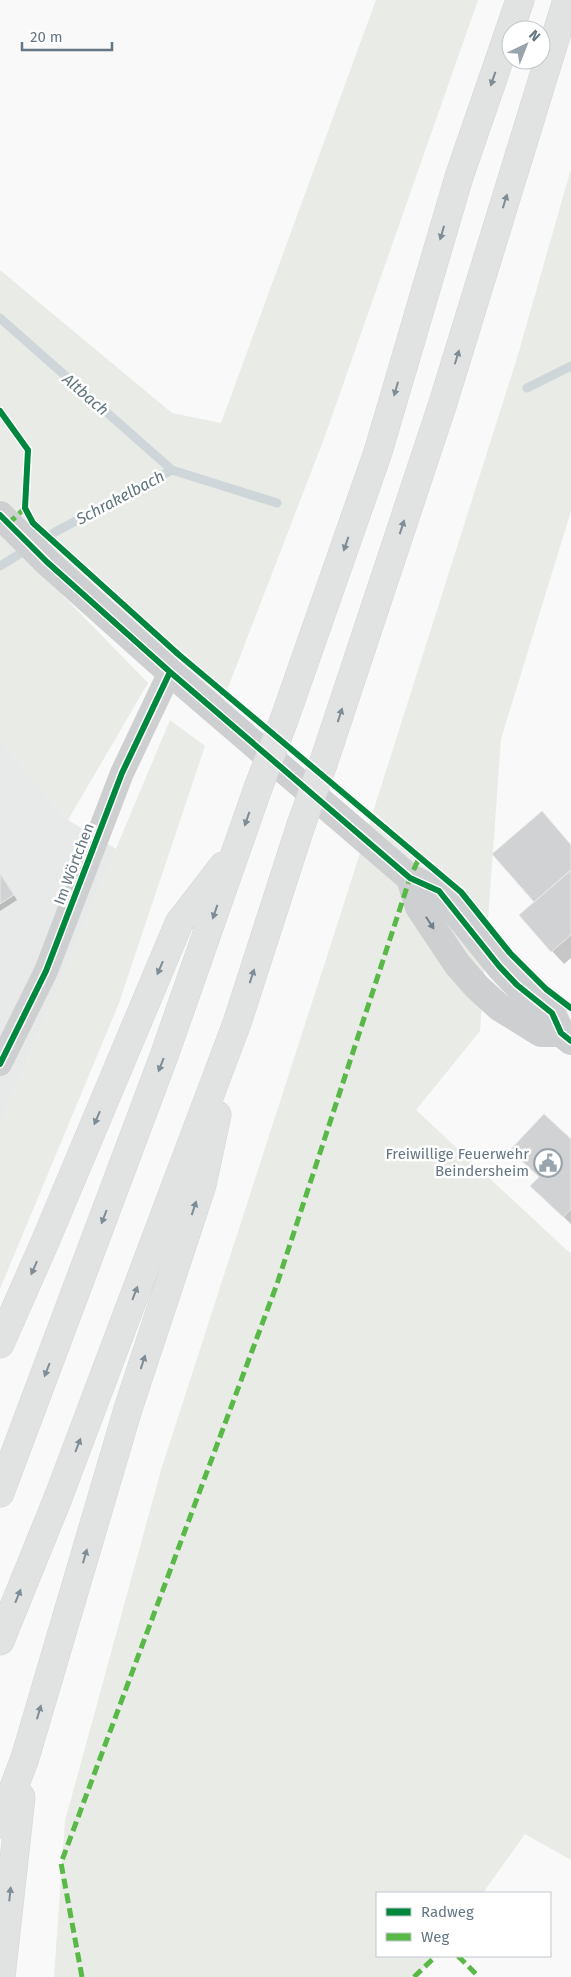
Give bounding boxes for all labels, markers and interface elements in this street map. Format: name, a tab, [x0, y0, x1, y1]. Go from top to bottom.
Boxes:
scale bar	[22, 20, 112, 52]
north arrow	[501, 20, 551, 70]
text: N	[525, 26, 544, 45]
text: 20 m	[30, 28, 63, 46]
one-way arrow	[489, 72, 497, 87]
one-way arrow	[502, 194, 509, 209]
one-way arrow	[437, 226, 445, 241]
one-way arrow	[454, 349, 462, 364]
water label: Altbach	[58, 369, 112, 419]
one-way arrow	[392, 382, 400, 397]
water label: Schrakelbach	[72, 466, 168, 529]
one-way arrow	[399, 520, 406, 535]
one-way arrow	[341, 536, 349, 551]
one-way arrow	[336, 707, 344, 722]
one-way arrow	[243, 811, 251, 826]
street label: Im Wörtchen	[50, 821, 98, 907]
one-way arrow	[211, 905, 219, 920]
one-way arrow	[425, 916, 434, 929]
one-way arrow	[155, 961, 163, 975]
one-way arrow	[248, 969, 256, 984]
one-way arrow	[157, 1058, 165, 1073]
one-way arrow	[93, 1111, 101, 1125]
place label: Freiwillige Feuerwehr Beindersheim	[385, 1145, 529, 1180]
public building icon: Freiwillige Feuerwehr Beindersheim	[533, 1148, 563, 1178]
one-way arrow	[190, 1200, 198, 1215]
one-way arrow	[100, 1210, 107, 1225]
one-way arrow	[30, 1261, 38, 1275]
one-way arrow	[131, 1285, 139, 1300]
one-way arrow	[140, 1355, 147, 1370]
one-way arrow	[43, 1362, 50, 1377]
one-way arrow	[74, 1437, 82, 1452]
one-way arrow	[81, 1548, 89, 1563]
one-way arrow	[15, 1589, 23, 1603]
one-way arrow	[36, 1704, 44, 1719]
one-way arrow	[6, 1885, 14, 1901]
legend	[376, 1892, 551, 1957]
text: Radweg	[421, 1903, 474, 1921]
text: Weg	[421, 1928, 449, 1946]

